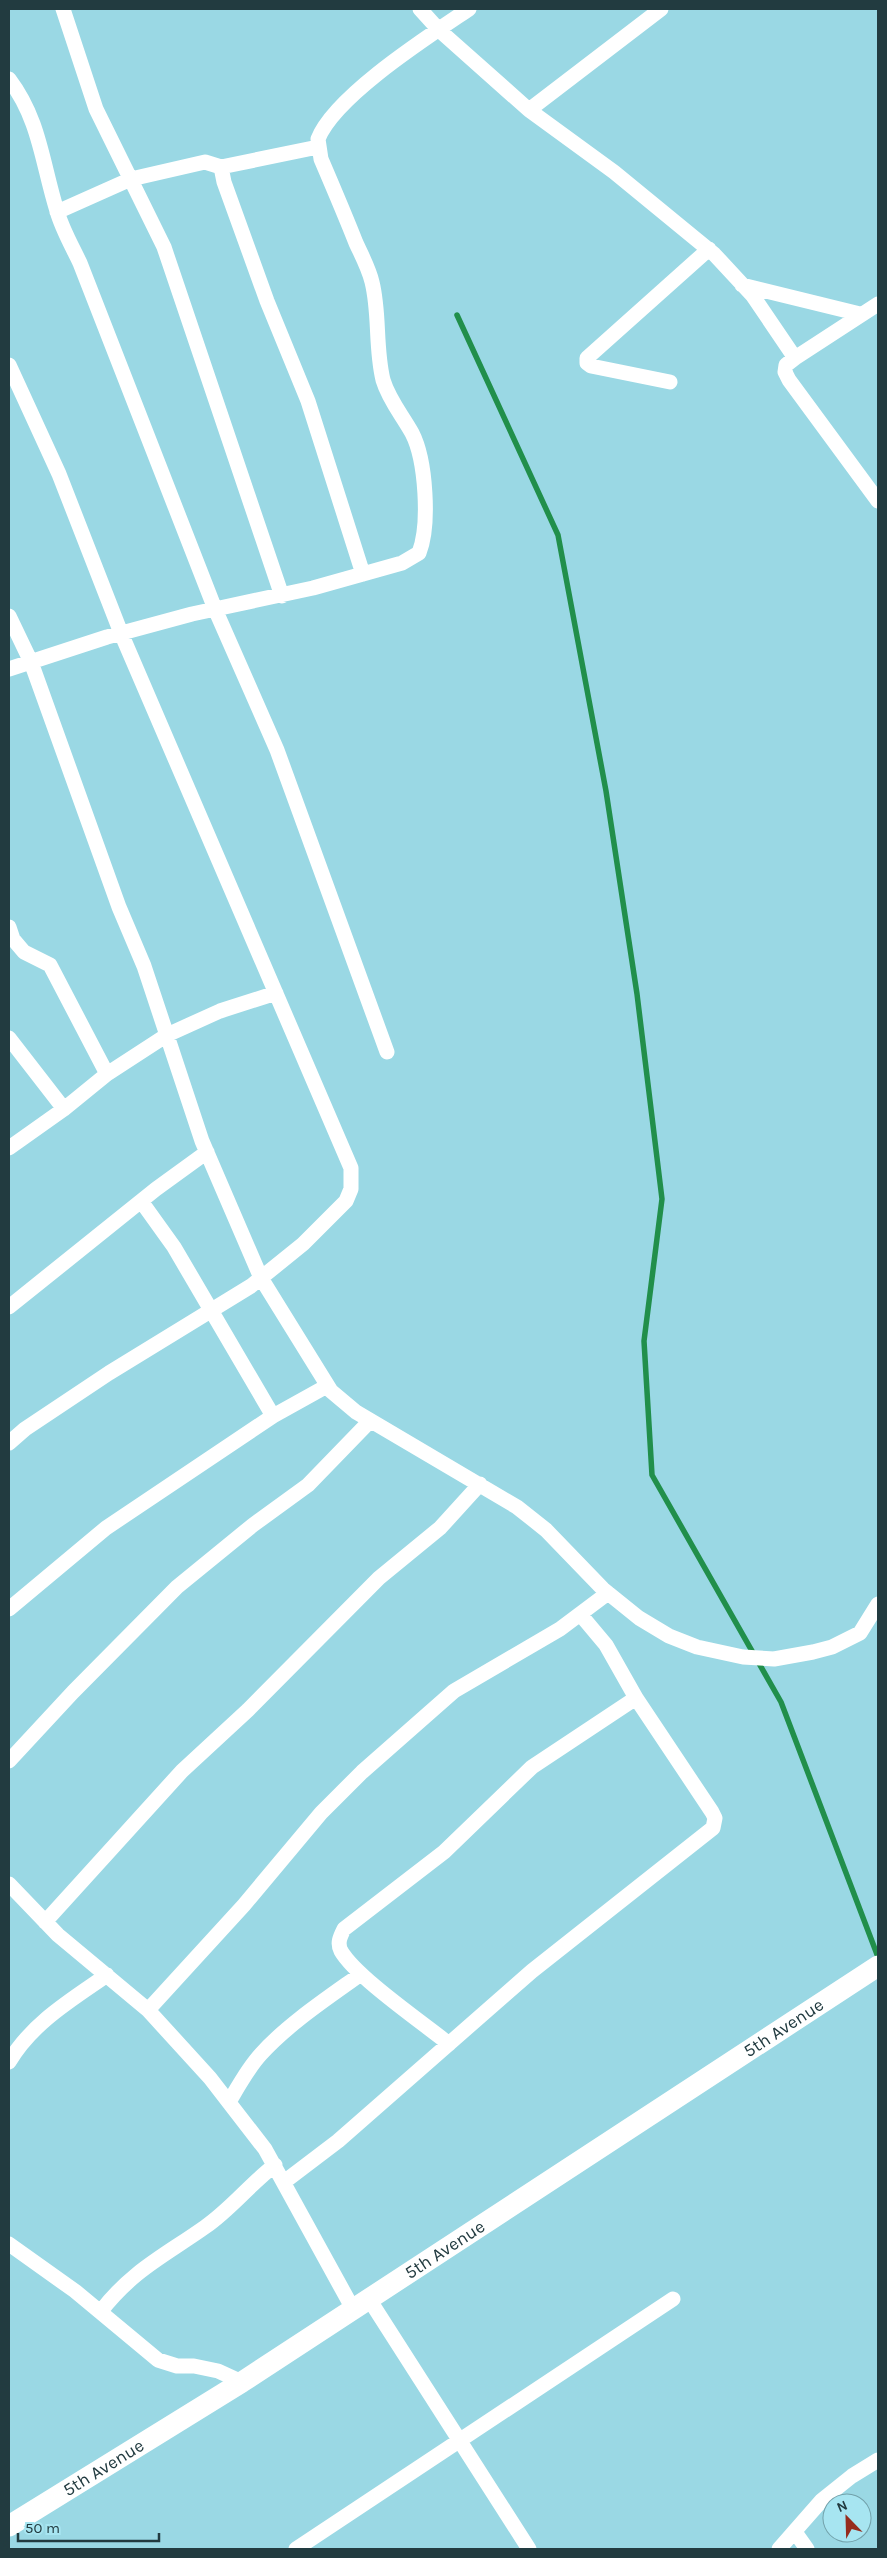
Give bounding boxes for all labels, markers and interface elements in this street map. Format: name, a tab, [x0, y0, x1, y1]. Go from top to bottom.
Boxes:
street label: 5th Avenue	[739, 1994, 828, 2062]
street label: 5th Avenue	[400, 2215, 489, 2284]
street label: 5th Avenue	[59, 2434, 148, 2501]
north arrow	[822, 2493, 872, 2543]
text: N	[834, 2497, 850, 2516]
scale bar	[18, 2510, 159, 2542]
text: 50 m	[25, 2519, 60, 2537]

